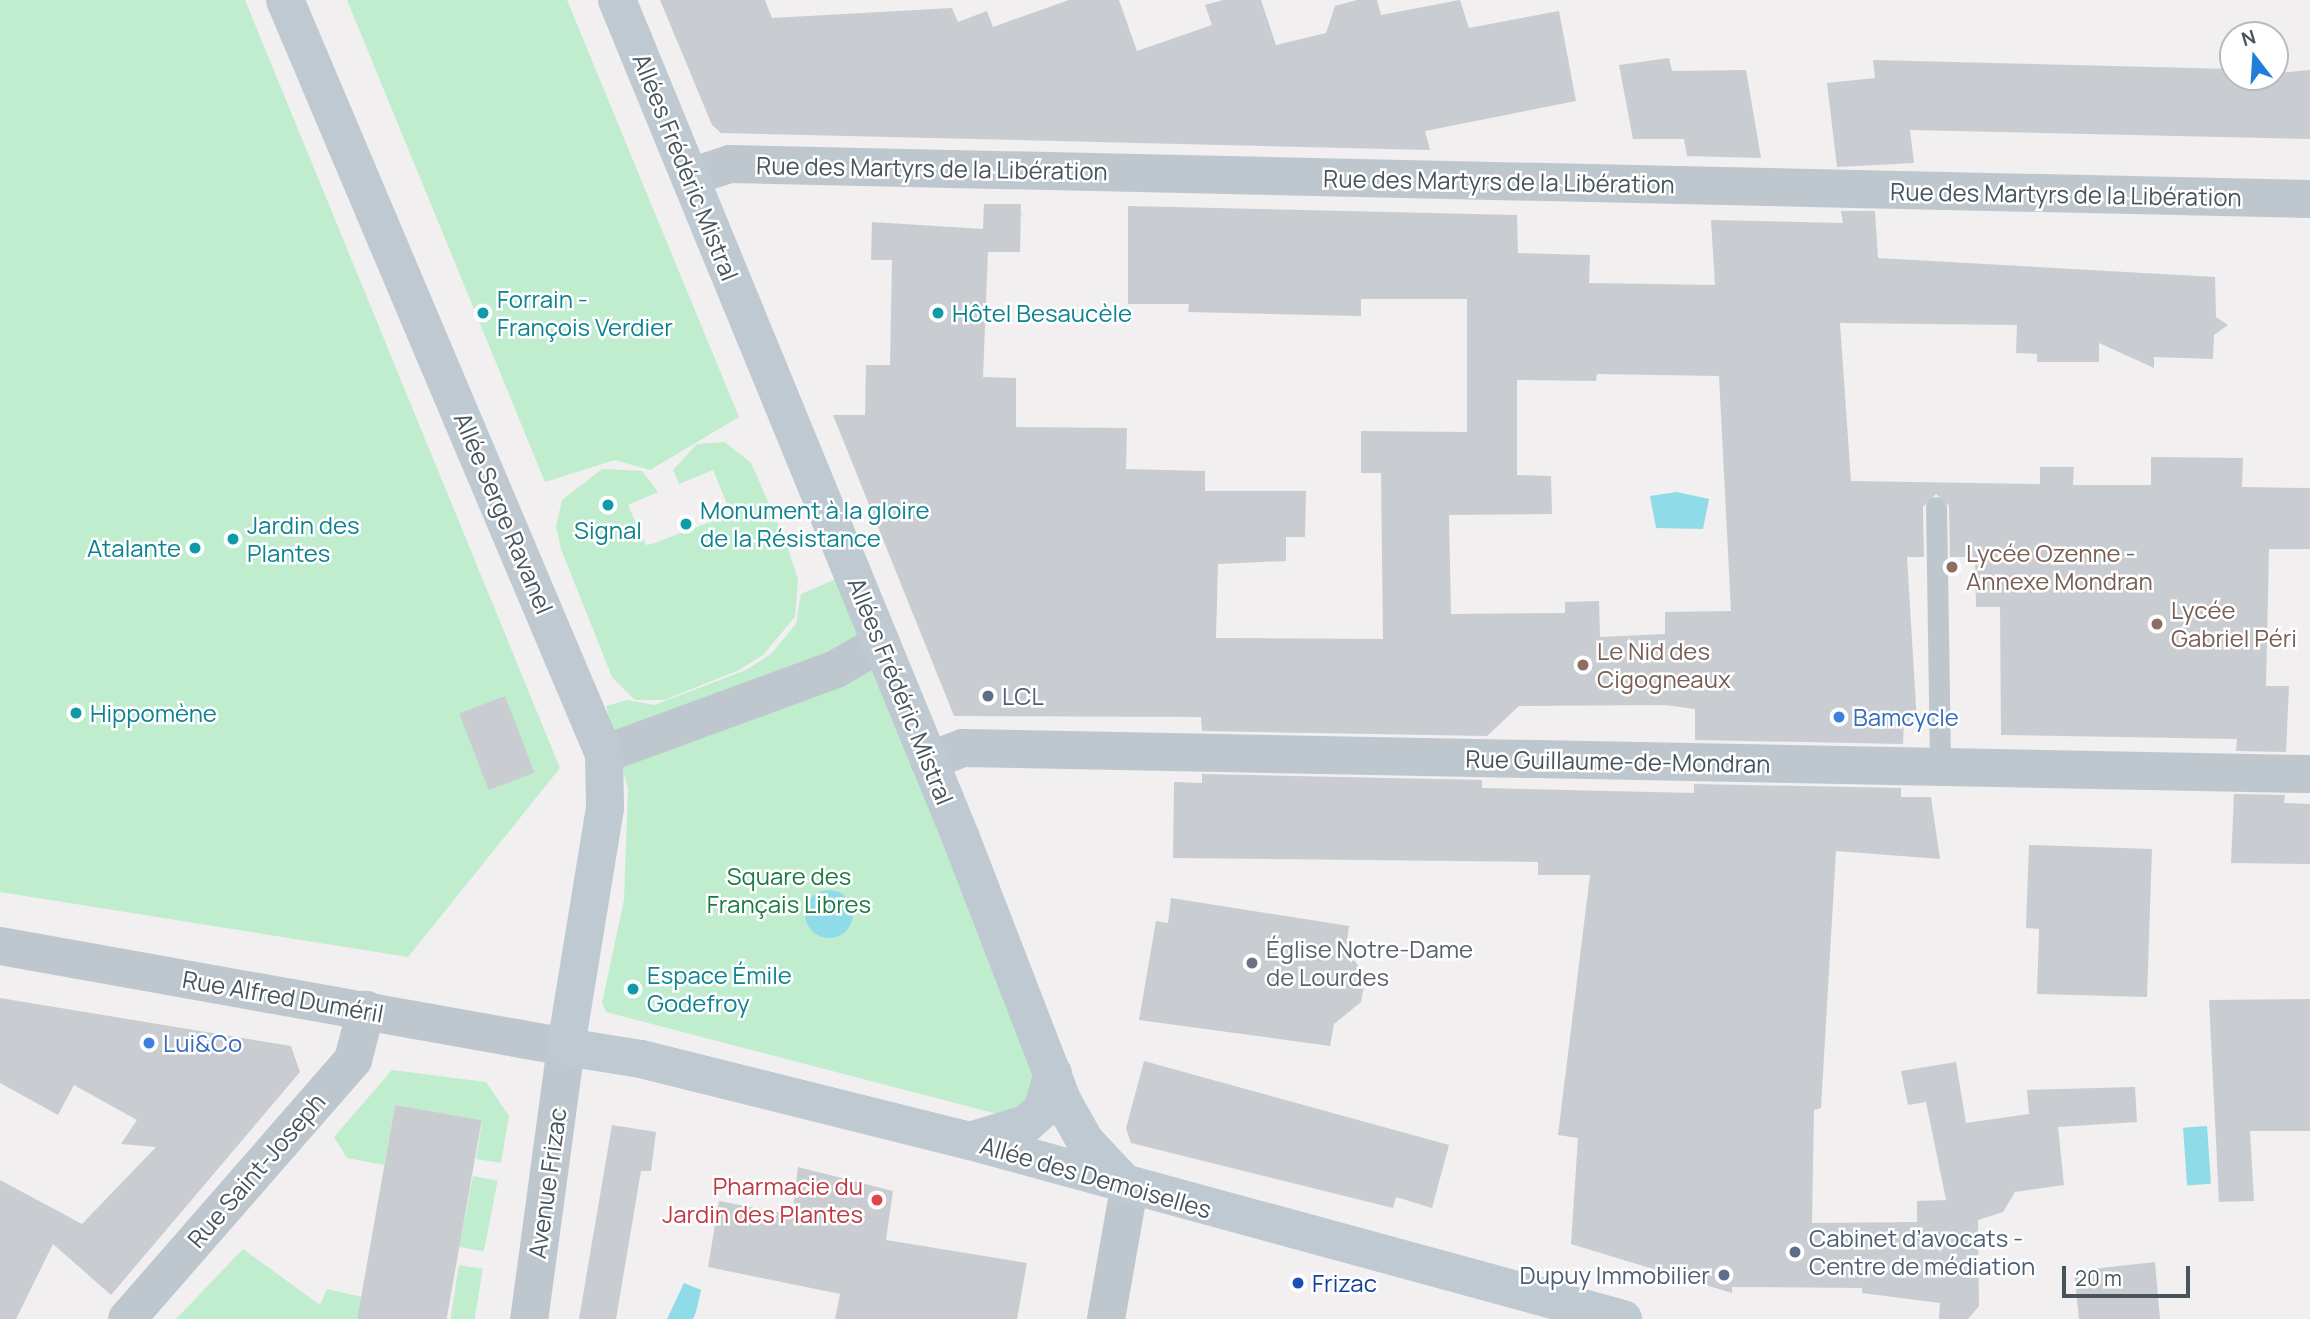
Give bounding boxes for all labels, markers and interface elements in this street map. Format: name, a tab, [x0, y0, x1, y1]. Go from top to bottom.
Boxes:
north arrow	[2219, 21, 2289, 91]
text: N	[2238, 23, 2259, 52]
street label: Allées Frédéric Mistral	[627, 49, 745, 285]
street label: Rue des Martyrs de la Libération	[756, 151, 1108, 185]
street label: Rue des Martyrs de la Libération	[1323, 164, 1675, 198]
street label: Rue des Martyrs de la Libération	[1890, 177, 2242, 211]
place label: Forrain - François Verdier	[497, 285, 673, 341]
place label: Hôtel Besaucèle	[952, 299, 1132, 327]
marker: Forrain - François Verdier	[475, 305, 491, 321]
marker: Hôtel Besaucèle	[930, 305, 946, 321]
street label: Allée Serge Ravanel	[449, 408, 559, 618]
place label: Monument à la gloire de la Résistance	[700, 496, 929, 552]
marker: Signal	[600, 497, 616, 513]
place label: Jardin des Plantes	[247, 511, 360, 567]
place label: Signal	[574, 516, 642, 544]
marker: Monument à la gloire de la Résistance	[678, 516, 694, 532]
marker: Jardin des Plantes	[225, 531, 241, 547]
place label: Atalante	[87, 534, 181, 562]
place label: Lycée Ozenne - Annexe Mondran	[1966, 539, 2153, 595]
marker: Atalante	[187, 540, 203, 556]
marker: Lycée Ozenne - Annexe Mondran	[1944, 559, 1960, 575]
street label: Allées Frédéric Mistral	[842, 573, 960, 809]
place label: Lycée Gabriel Péri	[2171, 596, 2297, 652]
marker: Lycée Gabriel Péri	[2149, 616, 2165, 632]
place label: Le Nid des Cigogneaux	[1597, 637, 1731, 693]
marker: Le Nid des Cigogneaux	[1575, 657, 1591, 673]
place label: LCL	[1002, 682, 1044, 710]
marker: LCL	[980, 688, 996, 704]
place label: Hippomène	[90, 699, 217, 727]
place label: Bamcycle	[1853, 703, 1959, 731]
marker: Hippomène	[68, 705, 84, 721]
marker: Bamcycle	[1831, 709, 1847, 725]
street label: Rue Guillaume-de-Mondran	[1465, 744, 1771, 778]
park label: Square des Français Libres	[707, 862, 871, 918]
place label: Église Notre-Dame de Lourdes	[1266, 935, 1473, 991]
marker: Église Notre-Dame de Lourdes	[1244, 955, 1260, 971]
place label: Espace Émile Godefroy	[647, 961, 792, 1017]
street label: Rue Alfred Duméril	[180, 964, 386, 1028]
marker: Espace Émile Godefroy	[625, 981, 641, 997]
place label: Lui&Co	[163, 1029, 242, 1057]
marker: Lui&Co	[141, 1035, 157, 1051]
street label: Rue Saint-Joseph	[181, 1087, 331, 1253]
street label: Avenue Frizac	[522, 1106, 572, 1260]
street label: Allée des Demoiselles	[977, 1130, 1215, 1224]
place label: Pharmacie du Jardin des Plantes	[662, 1172, 863, 1228]
marker: Pharmacie du Jardin des Plantes	[869, 1192, 885, 1208]
place label: Cabinet d’avocats - Centre de médiation	[1809, 1224, 2035, 1280]
marker: Cabinet d’avocats - Centre de médiation	[1787, 1244, 1803, 1260]
scale bar	[2065, 1252, 2193, 1296]
place label: Dupuy Immobilier	[1520, 1261, 1710, 1289]
text: 20 m	[2075, 1264, 2122, 1292]
marker: Dupuy Immobilier	[1716, 1267, 1732, 1283]
place label: Frizac	[1312, 1269, 1377, 1297]
marker: Frizac	[1290, 1275, 1306, 1291]

